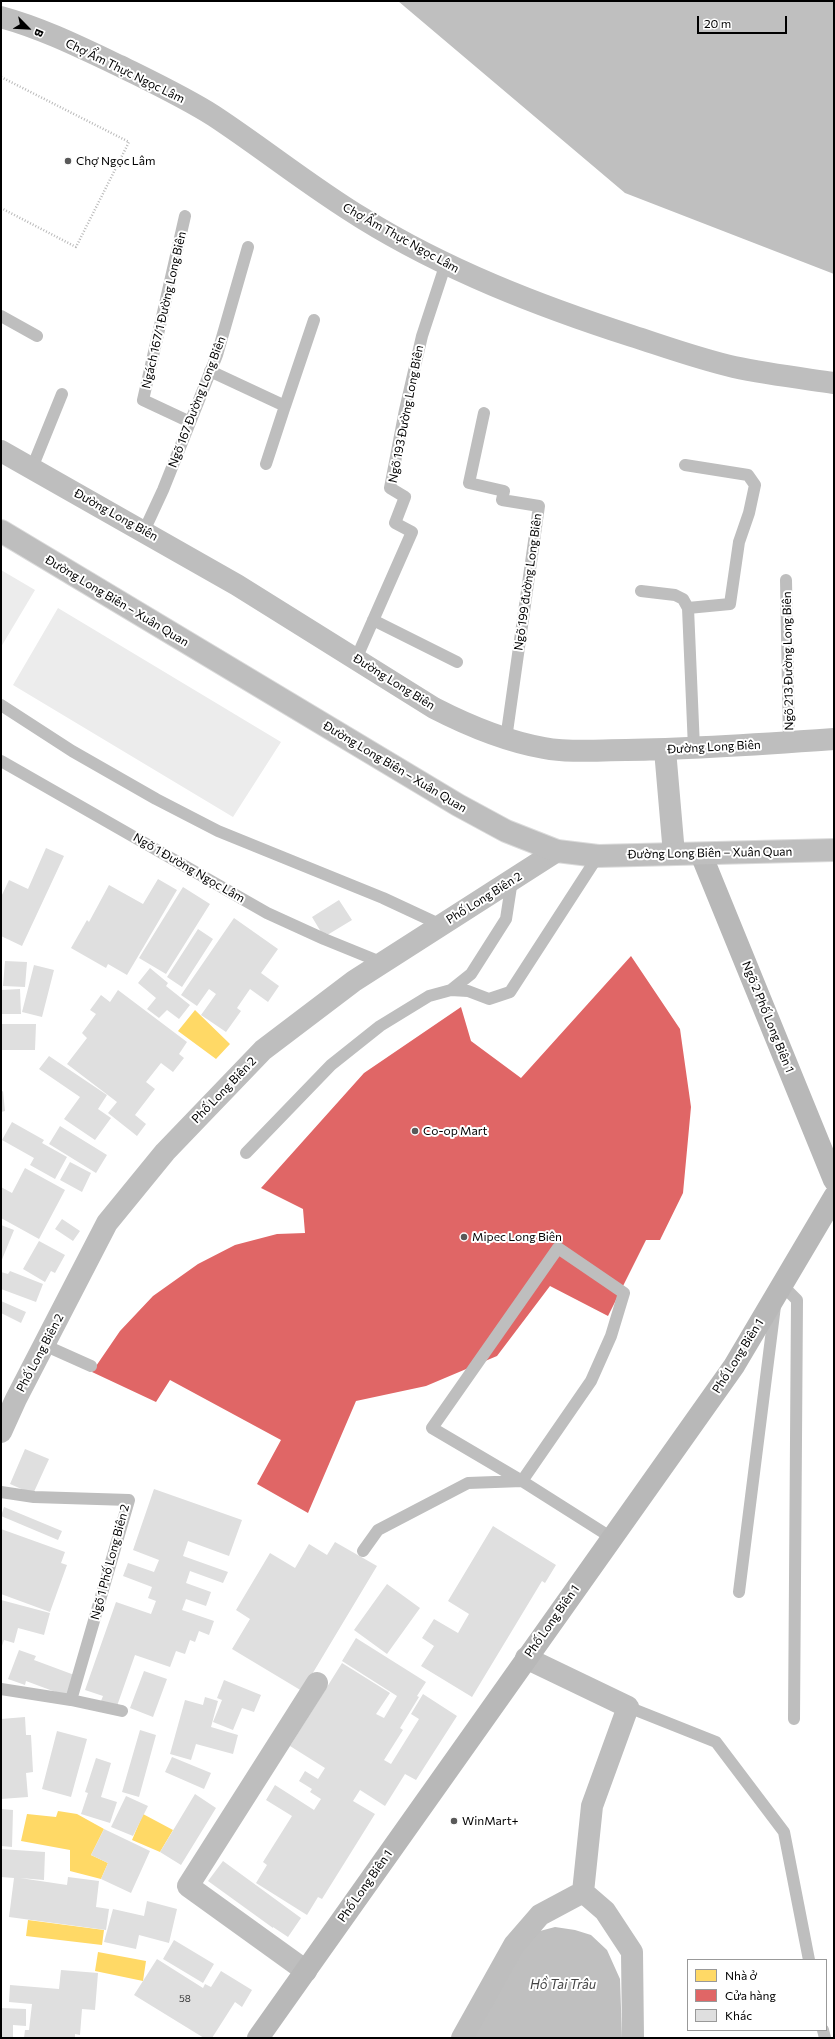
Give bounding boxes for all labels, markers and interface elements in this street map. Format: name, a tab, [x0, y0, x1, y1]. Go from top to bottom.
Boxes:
north arrow	[8, 8, 48, 48]
scale bar	[699, 8, 789, 34]
text: 20 m	[704, 16, 731, 30]
text: B	[32, 27, 47, 39]
street label: Chợ Ẩm Thực Ngọc Lâm	[63, 36, 187, 106]
place label: Chợ Ngọc Lâm	[76, 154, 155, 168]
marker: Chợ Ngọc Lâm	[63, 156, 73, 166]
street label: Chợ Ẩm Thực Ngọc Lâm	[340, 200, 462, 276]
street label: Ngách 167/1 Đường Long Biên	[139, 230, 189, 390]
street label: Ngõ 167 Đường Long Biên	[165, 334, 229, 470]
street label: Ngõ 193 Đường Long Biên	[386, 344, 426, 484]
street label: Đường Long Biên	[72, 486, 160, 544]
street label: Ngõ 199 đường Long Biên	[511, 512, 545, 652]
street label: Đường Long Biên – Xuân Quan	[43, 552, 191, 650]
street label: Ngõ 213 Đường Long Biên	[780, 591, 796, 731]
street label: Đường Long Biên	[351, 651, 437, 713]
street label: Đường Long Biên – Xuân Quan	[321, 718, 469, 816]
street label: Đường Long Biên	[667, 737, 761, 757]
street label: Ngõ 1 Đường Ngọc Lâm	[131, 830, 247, 906]
street label: Đường Long Biên – Xuân Quan	[627, 844, 793, 862]
street label: Phố Long Biên 2	[443, 869, 525, 927]
street label: Ngõ 2 Phố Long Biên 1	[739, 959, 797, 1075]
street label: Phố Long Biên 2	[189, 1054, 259, 1126]
place label: Co-op Mart	[423, 1124, 487, 1138]
marker: Co-op Mart	[410, 1126, 420, 1136]
place label: Mipec Long Biên	[472, 1230, 562, 1244]
marker: Mipec Long Biên	[459, 1232, 469, 1242]
street label: Phố Long Biên 2	[13, 1311, 67, 1395]
street label: Phố Long Biên 1	[709, 1316, 767, 1396]
street label: Ngõ 1 Phố Long Biên 2	[88, 1503, 132, 1621]
street label: Phố Long Biên 1	[522, 1582, 582, 1660]
place label: WinMart+	[462, 1814, 519, 1828]
marker: WinMart+	[449, 1816, 459, 1826]
street label: Phố Long Biên 1	[335, 1847, 395, 1925]
legend	[687, 1959, 827, 2031]
text: Nhà ở	[725, 1968, 757, 1982]
water label: Hồ Tai Trâu	[530, 1977, 596, 1993]
text: Cửa hàng	[725, 1988, 776, 2002]
house number: 58	[179, 1993, 191, 2005]
text: Khác	[725, 2008, 752, 2022]

